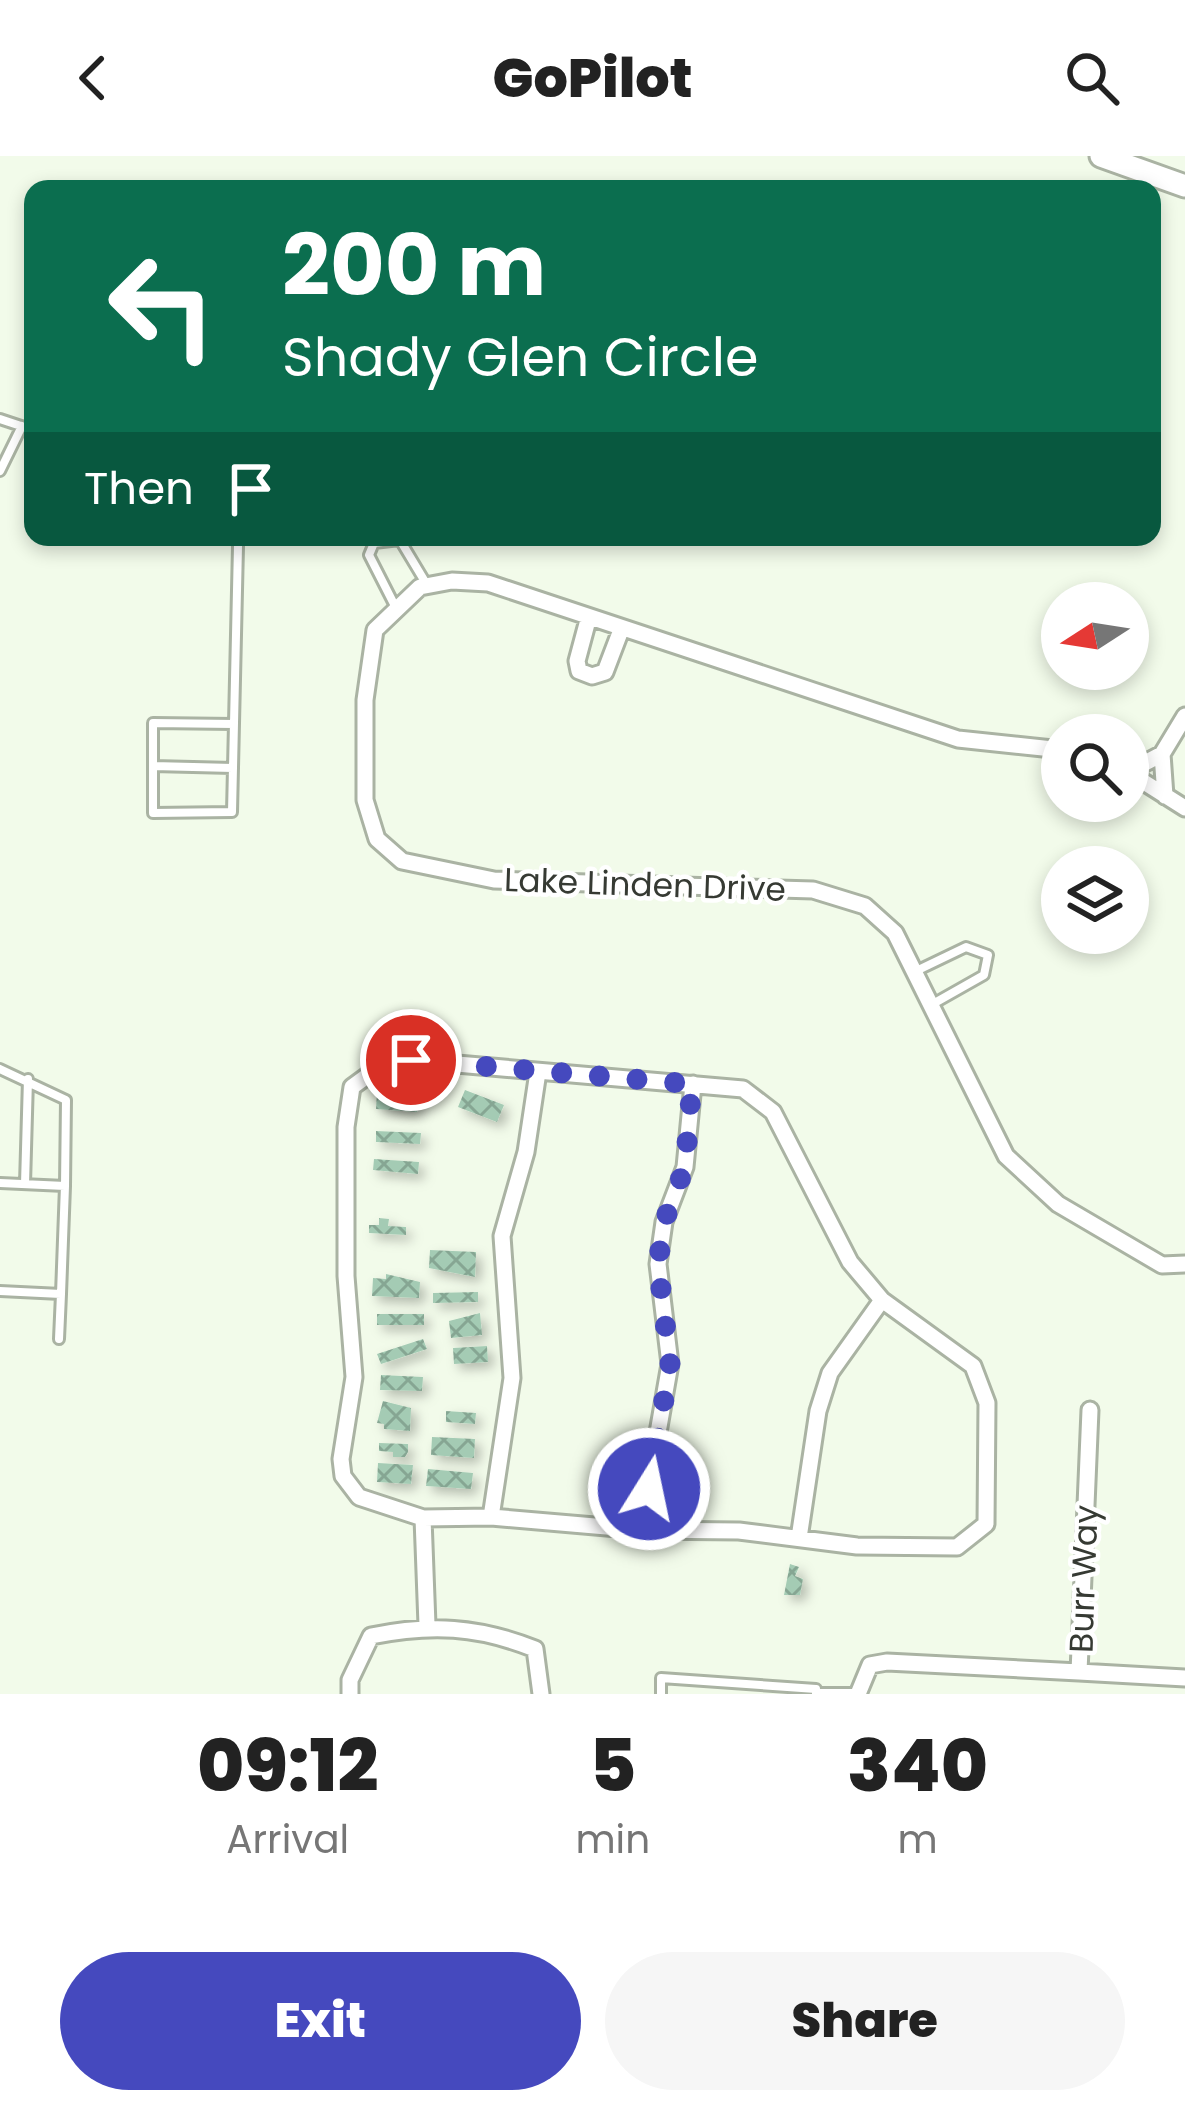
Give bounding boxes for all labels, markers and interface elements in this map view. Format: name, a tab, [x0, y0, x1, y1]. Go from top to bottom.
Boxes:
text: GoPilot	[493, 40, 692, 116]
icon: back	[60, 45, 126, 111]
icon: search	[1059, 45, 1125, 111]
text: 200 m	[282, 207, 546, 324]
icon: left	[84, 228, 240, 384]
text: Shady Glen Circle	[282, 319, 759, 395]
icon: arrive	[218, 456, 284, 522]
text: Then	[84, 457, 194, 520]
north arrow	[1041, 582, 1149, 690]
map controls	[1041, 582, 1149, 954]
button: search	[1041, 714, 1149, 822]
button: layers	[1041, 846, 1149, 954]
street label: Lake Linden Drive	[503, 856, 787, 913]
pin	[360, 1009, 462, 1111]
icon: arrive	[378, 1027, 444, 1093]
position arrow	[586, 1426, 712, 1552]
street label: Burr Way	[1057, 1504, 1110, 1654]
text: 09:12	[197, 1715, 378, 1816]
text: 5	[589, 1715, 636, 1816]
text: 340	[847, 1715, 988, 1816]
text: Arrival	[226, 1812, 349, 1867]
text: min	[575, 1812, 650, 1867]
text: m	[897, 1812, 938, 1867]
button: Exit	[60, 1952, 581, 2090]
button: Share	[605, 1952, 1125, 2090]

